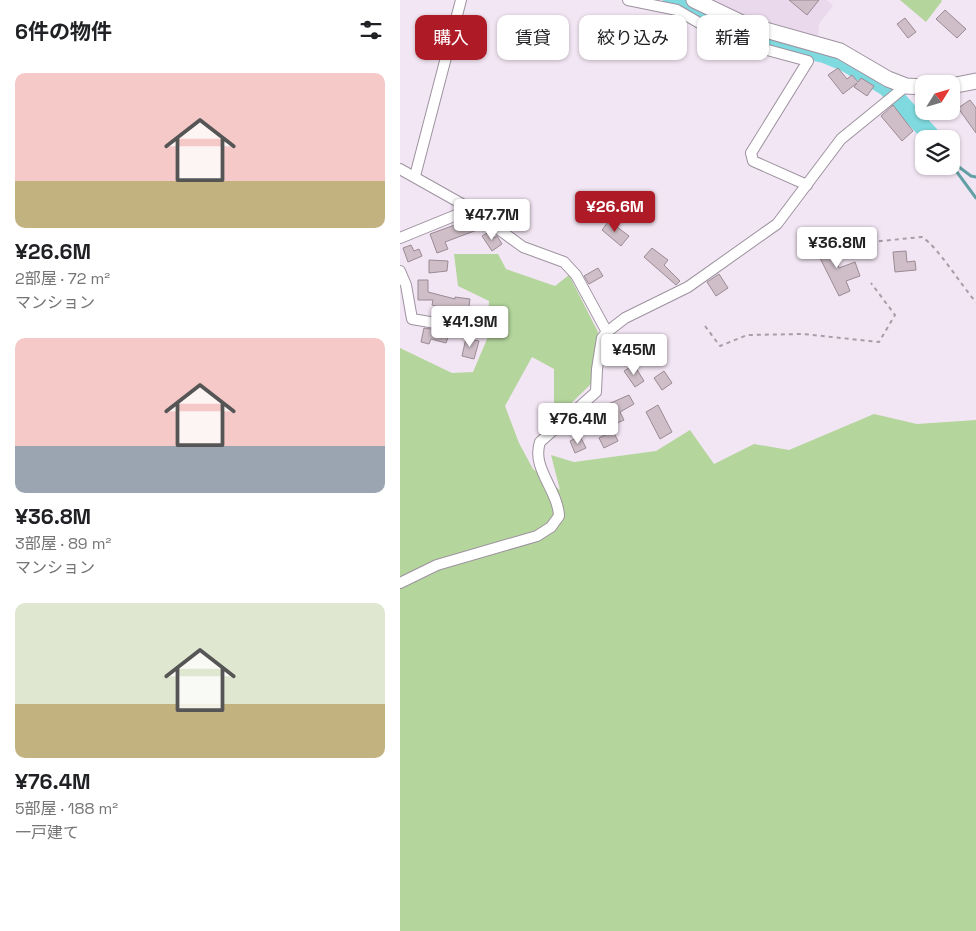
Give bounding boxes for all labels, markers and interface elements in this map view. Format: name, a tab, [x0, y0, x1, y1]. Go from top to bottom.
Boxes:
chip: 購入	[415, 15, 487, 60]
chip: 賃貸	[497, 15, 569, 60]
chip: 絞り込み	[579, 15, 687, 60]
chip: 新着	[697, 15, 769, 60]
icon: filters	[357, 16, 385, 44]
text: 6件の物件	[15, 18, 112, 45]
north arrow	[915, 75, 960, 120]
map controls	[915, 75, 960, 175]
icon: home	[155, 105, 245, 195]
button: layers	[915, 130, 960, 175]
pin: ¥26.6M	[574, 190, 656, 233]
text: ¥26.6M	[586, 196, 644, 217]
pin: ¥47.7M	[451, 198, 533, 241]
text: ¥47.7M	[465, 204, 519, 225]
pin: ¥36.8M	[796, 226, 878, 269]
text: ¥36.8M	[808, 232, 866, 253]
text: ¥26.6M	[15, 238, 91, 265]
text: 2部屋 · 72 m²	[15, 268, 110, 289]
text: マンション	[15, 292, 95, 313]
pin: ¥41.9M	[429, 306, 511, 348]
text: ¥41.9M	[442, 311, 498, 332]
pin: ¥45M	[604, 334, 664, 376]
text: ¥45M	[612, 339, 656, 360]
icon: home	[155, 370, 245, 460]
pin: ¥76.4M	[537, 402, 619, 445]
text: ¥76.4M	[549, 408, 607, 429]
text: ¥36.8M	[15, 503, 91, 530]
text: 3部屋 · 89 m²	[15, 533, 111, 554]
text: マンション	[15, 557, 95, 578]
icon: home	[155, 635, 245, 725]
text: ¥76.4M	[15, 768, 91, 795]
text: 5部屋 · 188 m²	[15, 798, 118, 819]
text: 一戸建て	[15, 822, 79, 843]

